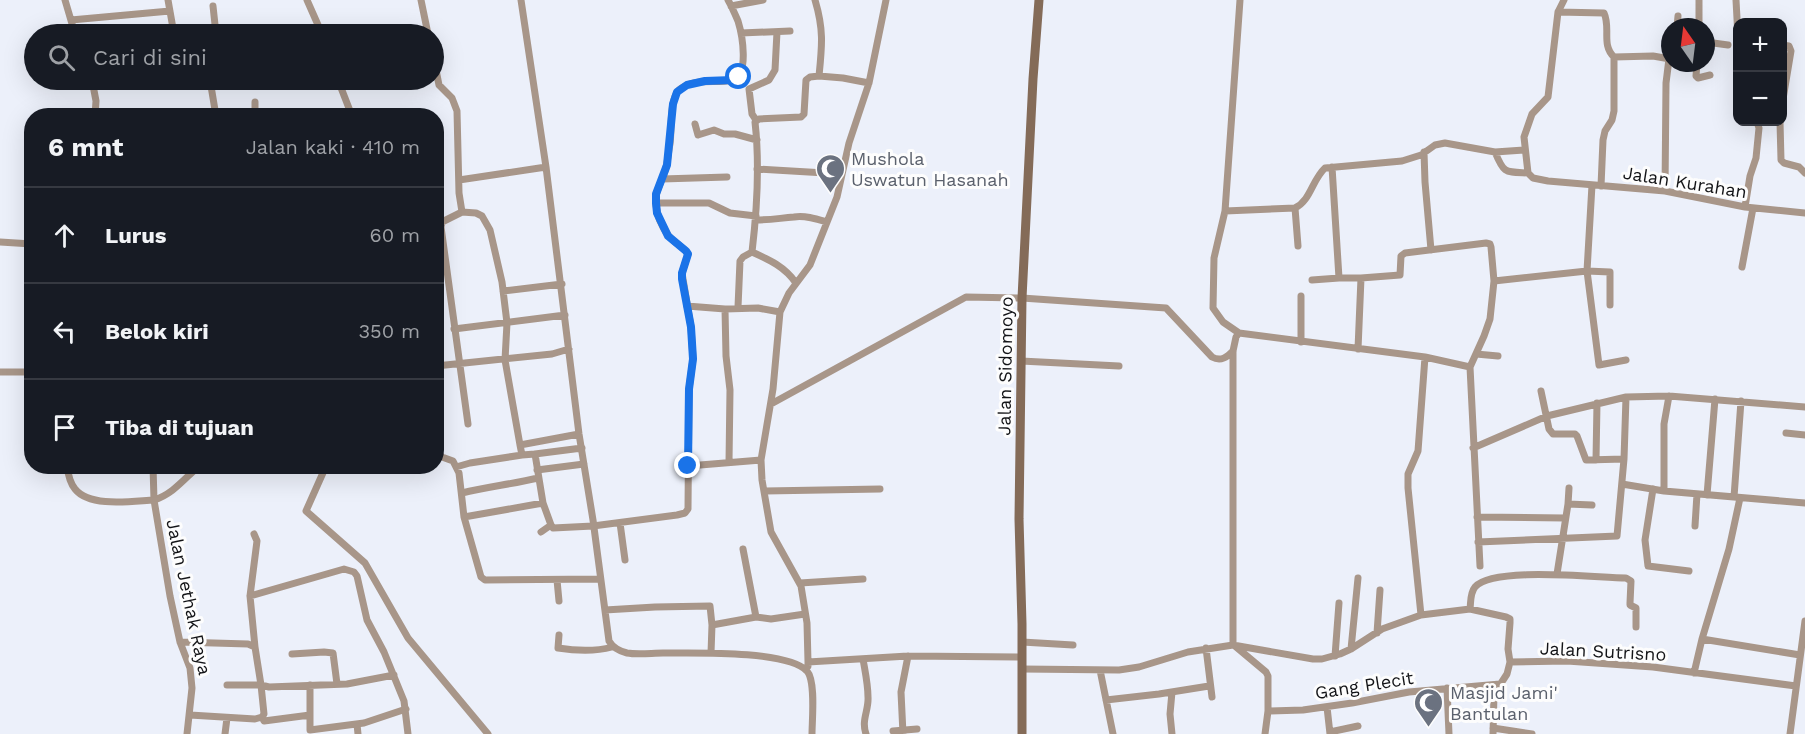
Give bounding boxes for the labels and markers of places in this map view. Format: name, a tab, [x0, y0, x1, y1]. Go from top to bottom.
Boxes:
place label: Mushola Uswatun Hasanah	[851, 148, 1009, 190]
mosque icon: Mushola Uswatun Hasanah	[814, 152, 846, 194]
place label: Masjid Jami' Bantulan	[1450, 682, 1558, 724]
mosque icon: Masjid Jami' Bantulan	[1413, 686, 1445, 728]

